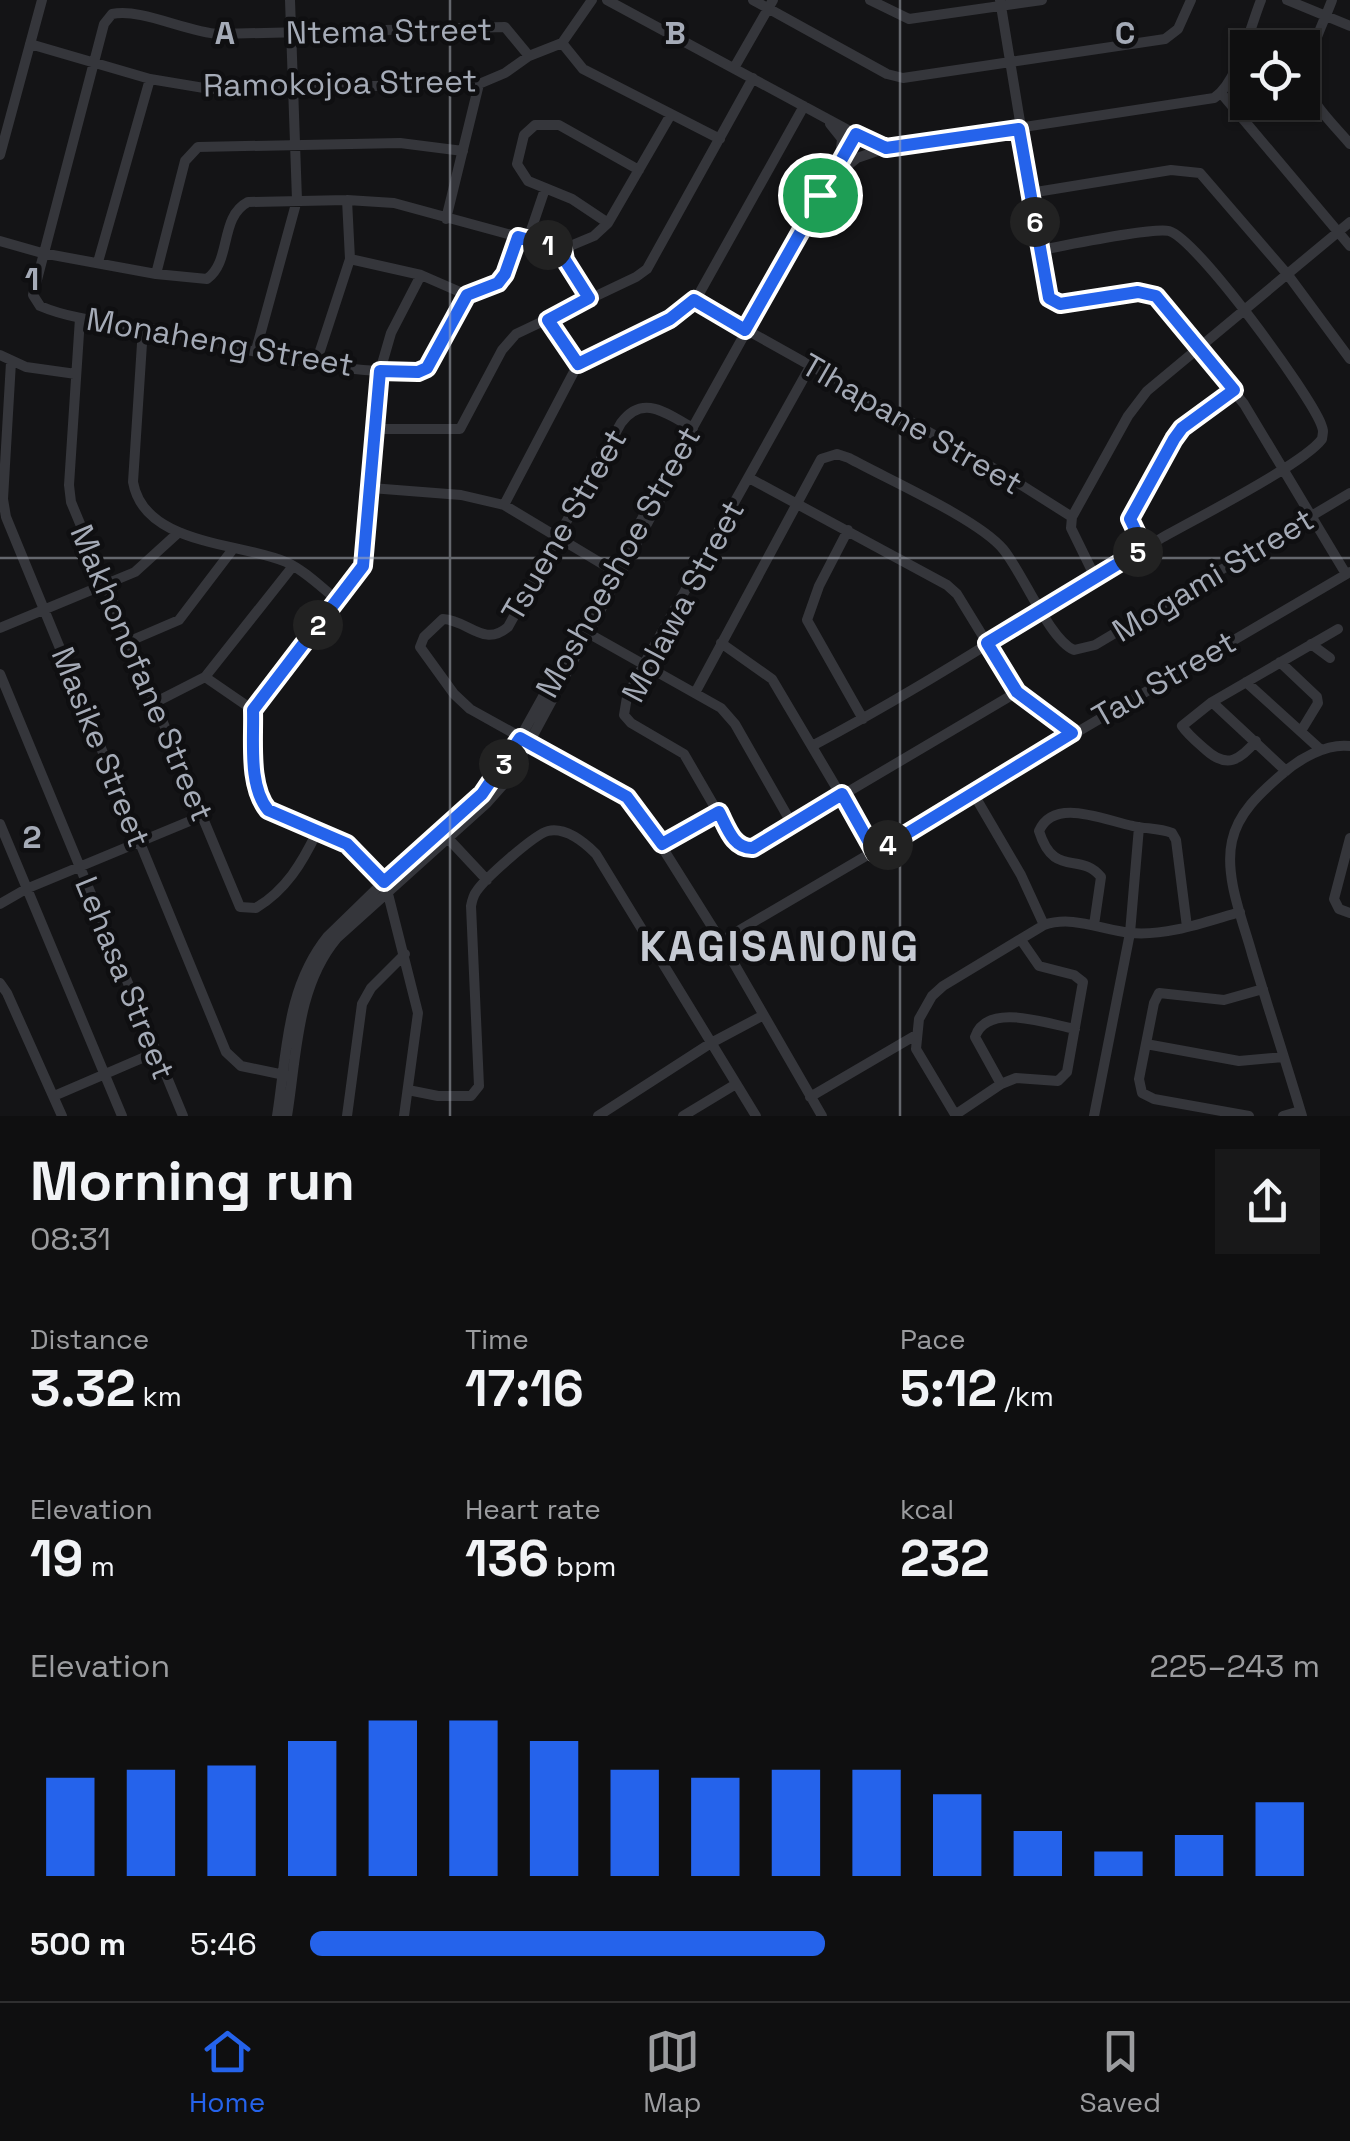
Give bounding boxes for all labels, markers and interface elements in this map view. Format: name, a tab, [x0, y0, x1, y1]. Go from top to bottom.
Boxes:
street label: Ntema Street	[286, 9, 492, 53]
text: A	[215, 13, 235, 53]
text: B	[664, 13, 686, 53]
text: C	[1115, 13, 1135, 53]
map controls	[1230, 30, 1320, 120]
button: locate	[1230, 30, 1320, 120]
street label: Ramokojoa Street	[203, 61, 477, 105]
pin	[778, 153, 863, 238]
icon: arrive	[793, 168, 848, 223]
pin: 6	[1010, 197, 1060, 247]
text: 6	[1026, 204, 1044, 240]
pin: 1	[523, 220, 573, 270]
text: 1	[542, 227, 554, 263]
text: 1	[25, 259, 39, 299]
street label: Monaheng Street	[83, 299, 357, 385]
street label: Tlhapane Street	[795, 345, 1029, 503]
street label: Moshoeshoe Street	[527, 419, 709, 705]
street label: Tsuene Street	[493, 421, 635, 629]
street label: Molawa Street	[613, 493, 753, 709]
street label: Mogami Street	[1105, 499, 1321, 651]
street label: Makhonofane Street	[61, 519, 223, 827]
pin: 5	[1113, 527, 1163, 577]
text: 5	[1130, 534, 1146, 570]
pin: 2	[293, 600, 343, 650]
text: 2	[310, 607, 326, 643]
street label: Tau Street	[1085, 622, 1243, 736]
street label: Masike Street	[43, 641, 159, 853]
pin: 3	[479, 739, 529, 789]
text: 3	[495, 746, 513, 782]
text: 2	[22, 817, 42, 857]
pin: 4	[863, 820, 913, 870]
text: 4	[879, 827, 897, 863]
street label: Lehasa Street	[66, 871, 184, 1085]
district label: KAGISANONG	[639, 920, 921, 973]
text: Morning run	[30, 1146, 355, 1216]
button: share	[1215, 1149, 1320, 1254]
text: 08:31	[30, 1219, 111, 1259]
text: Distance	[30, 1321, 149, 1357]
text: Time	[465, 1321, 529, 1357]
text: Pace	[900, 1321, 966, 1357]
text: 3.32	[30, 1357, 135, 1421]
text: 17:16	[465, 1357, 584, 1421]
text: 5:12	[900, 1357, 997, 1421]
text: km	[135, 1378, 182, 1414]
text: /km	[997, 1378, 1054, 1414]
text: Elevation	[30, 1491, 153, 1527]
text: Heart rate	[465, 1491, 601, 1527]
text: kcal	[900, 1491, 954, 1527]
text: 19	[30, 1527, 84, 1591]
text: 136	[465, 1527, 549, 1591]
text: 232	[900, 1527, 990, 1591]
text: m	[84, 1548, 115, 1584]
text: bpm	[549, 1548, 616, 1584]
text: Elevation	[30, 1646, 170, 1686]
text: 225–243 m	[1149, 1646, 1320, 1686]
text: 500 m	[30, 1924, 126, 1964]
text: 5:46	[190, 1924, 257, 1964]
tab: Home	[189, 2024, 265, 2120]
tab: Map	[643, 2024, 702, 2120]
tab: Saved	[1079, 2024, 1161, 2120]

